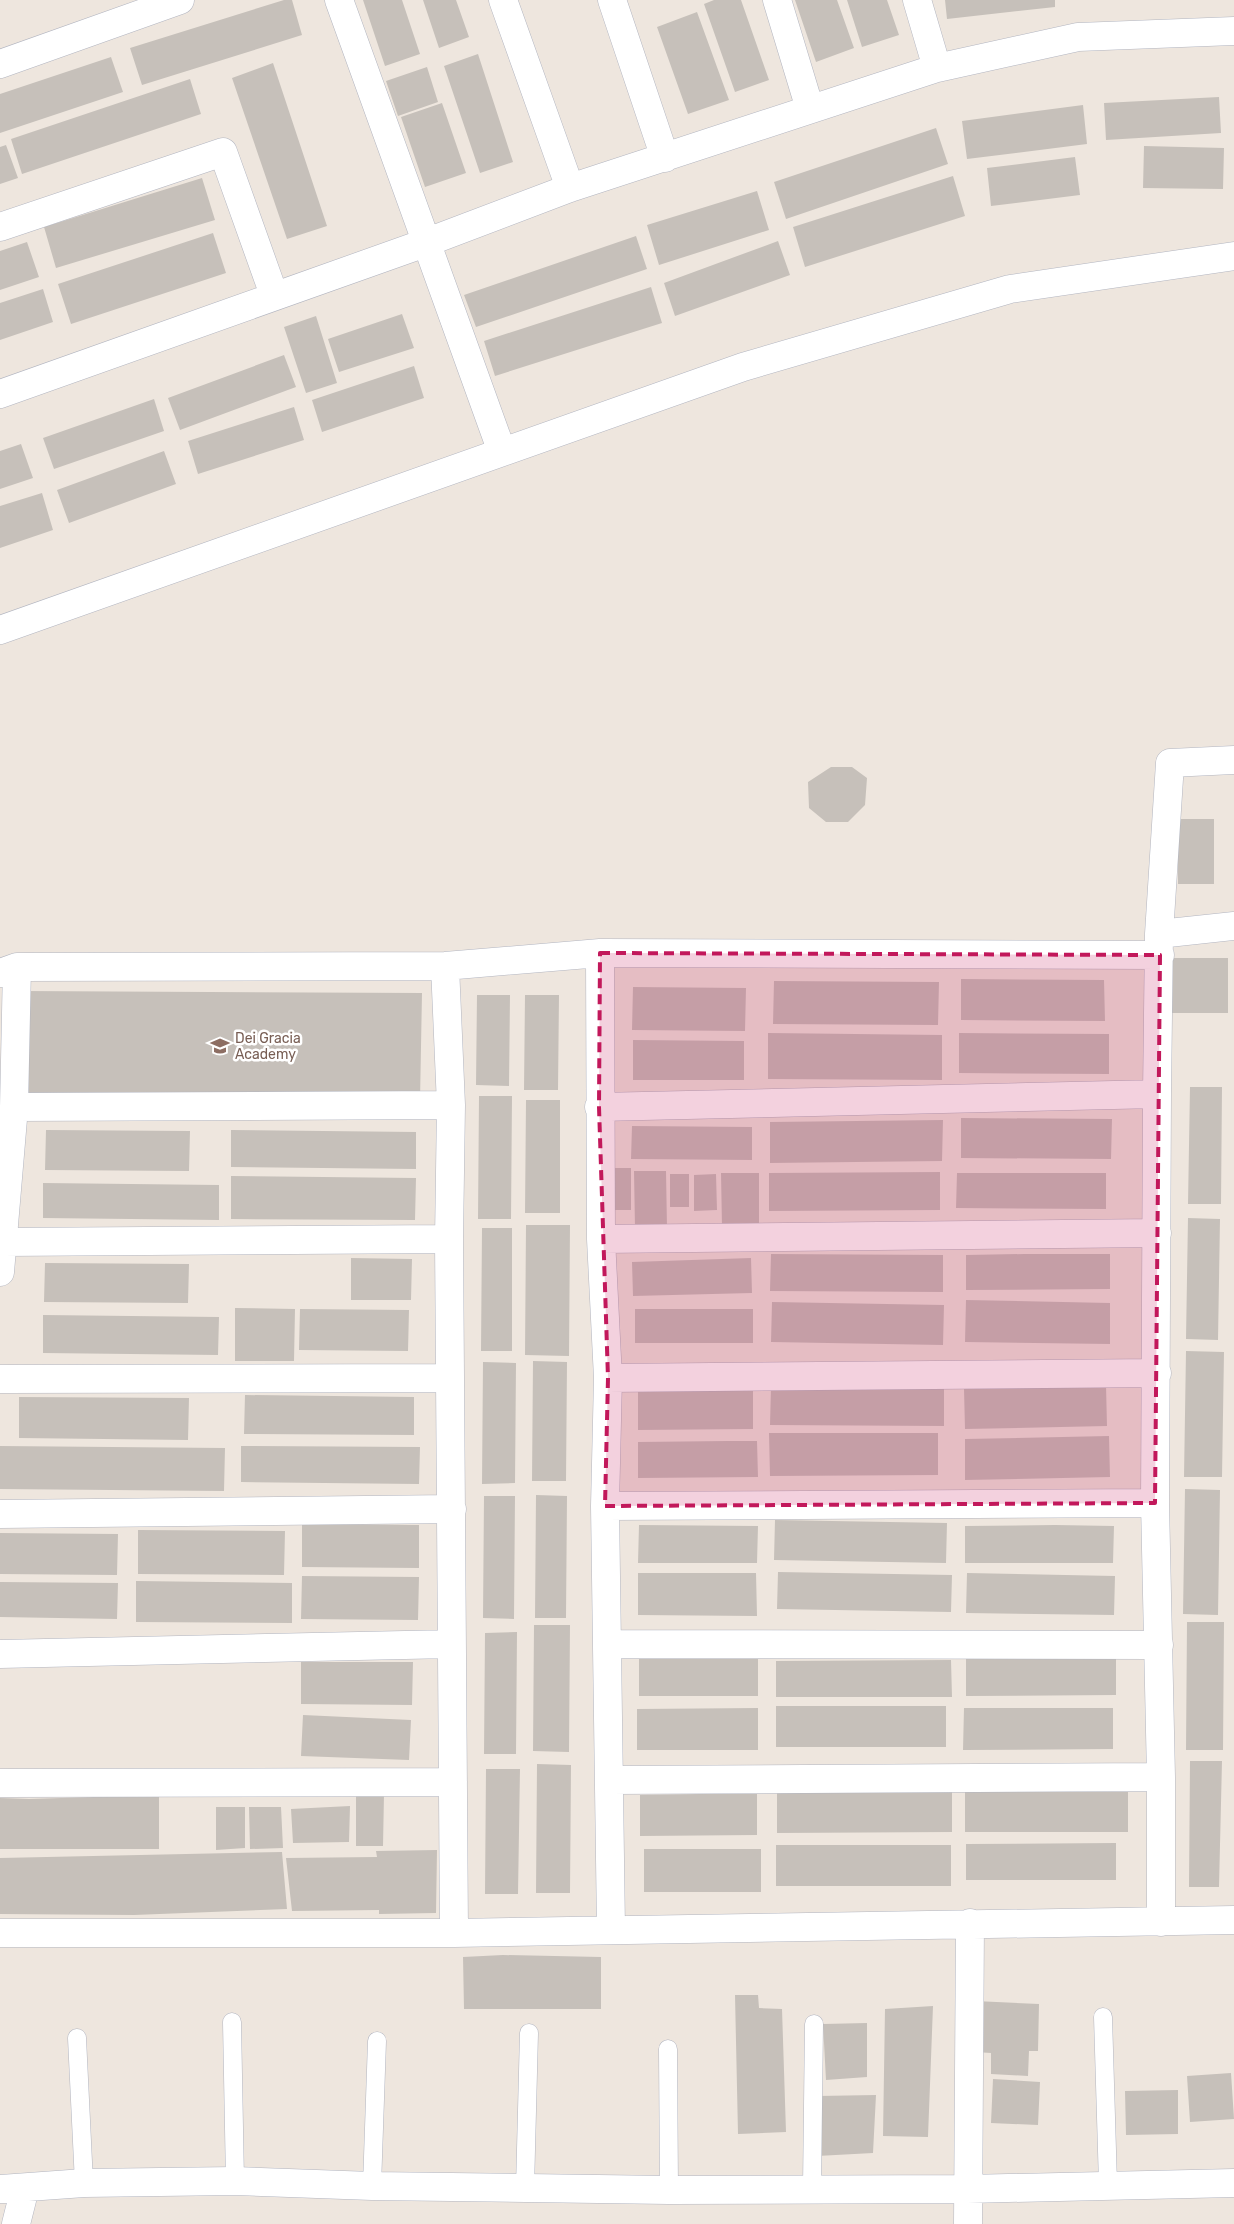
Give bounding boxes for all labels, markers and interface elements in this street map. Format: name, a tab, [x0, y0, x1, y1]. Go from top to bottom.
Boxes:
place label: Dei Gracia Academy	[235, 1030, 301, 1063]
school or university icon: Dei Gracia Academy	[209, 1035, 231, 1057]

